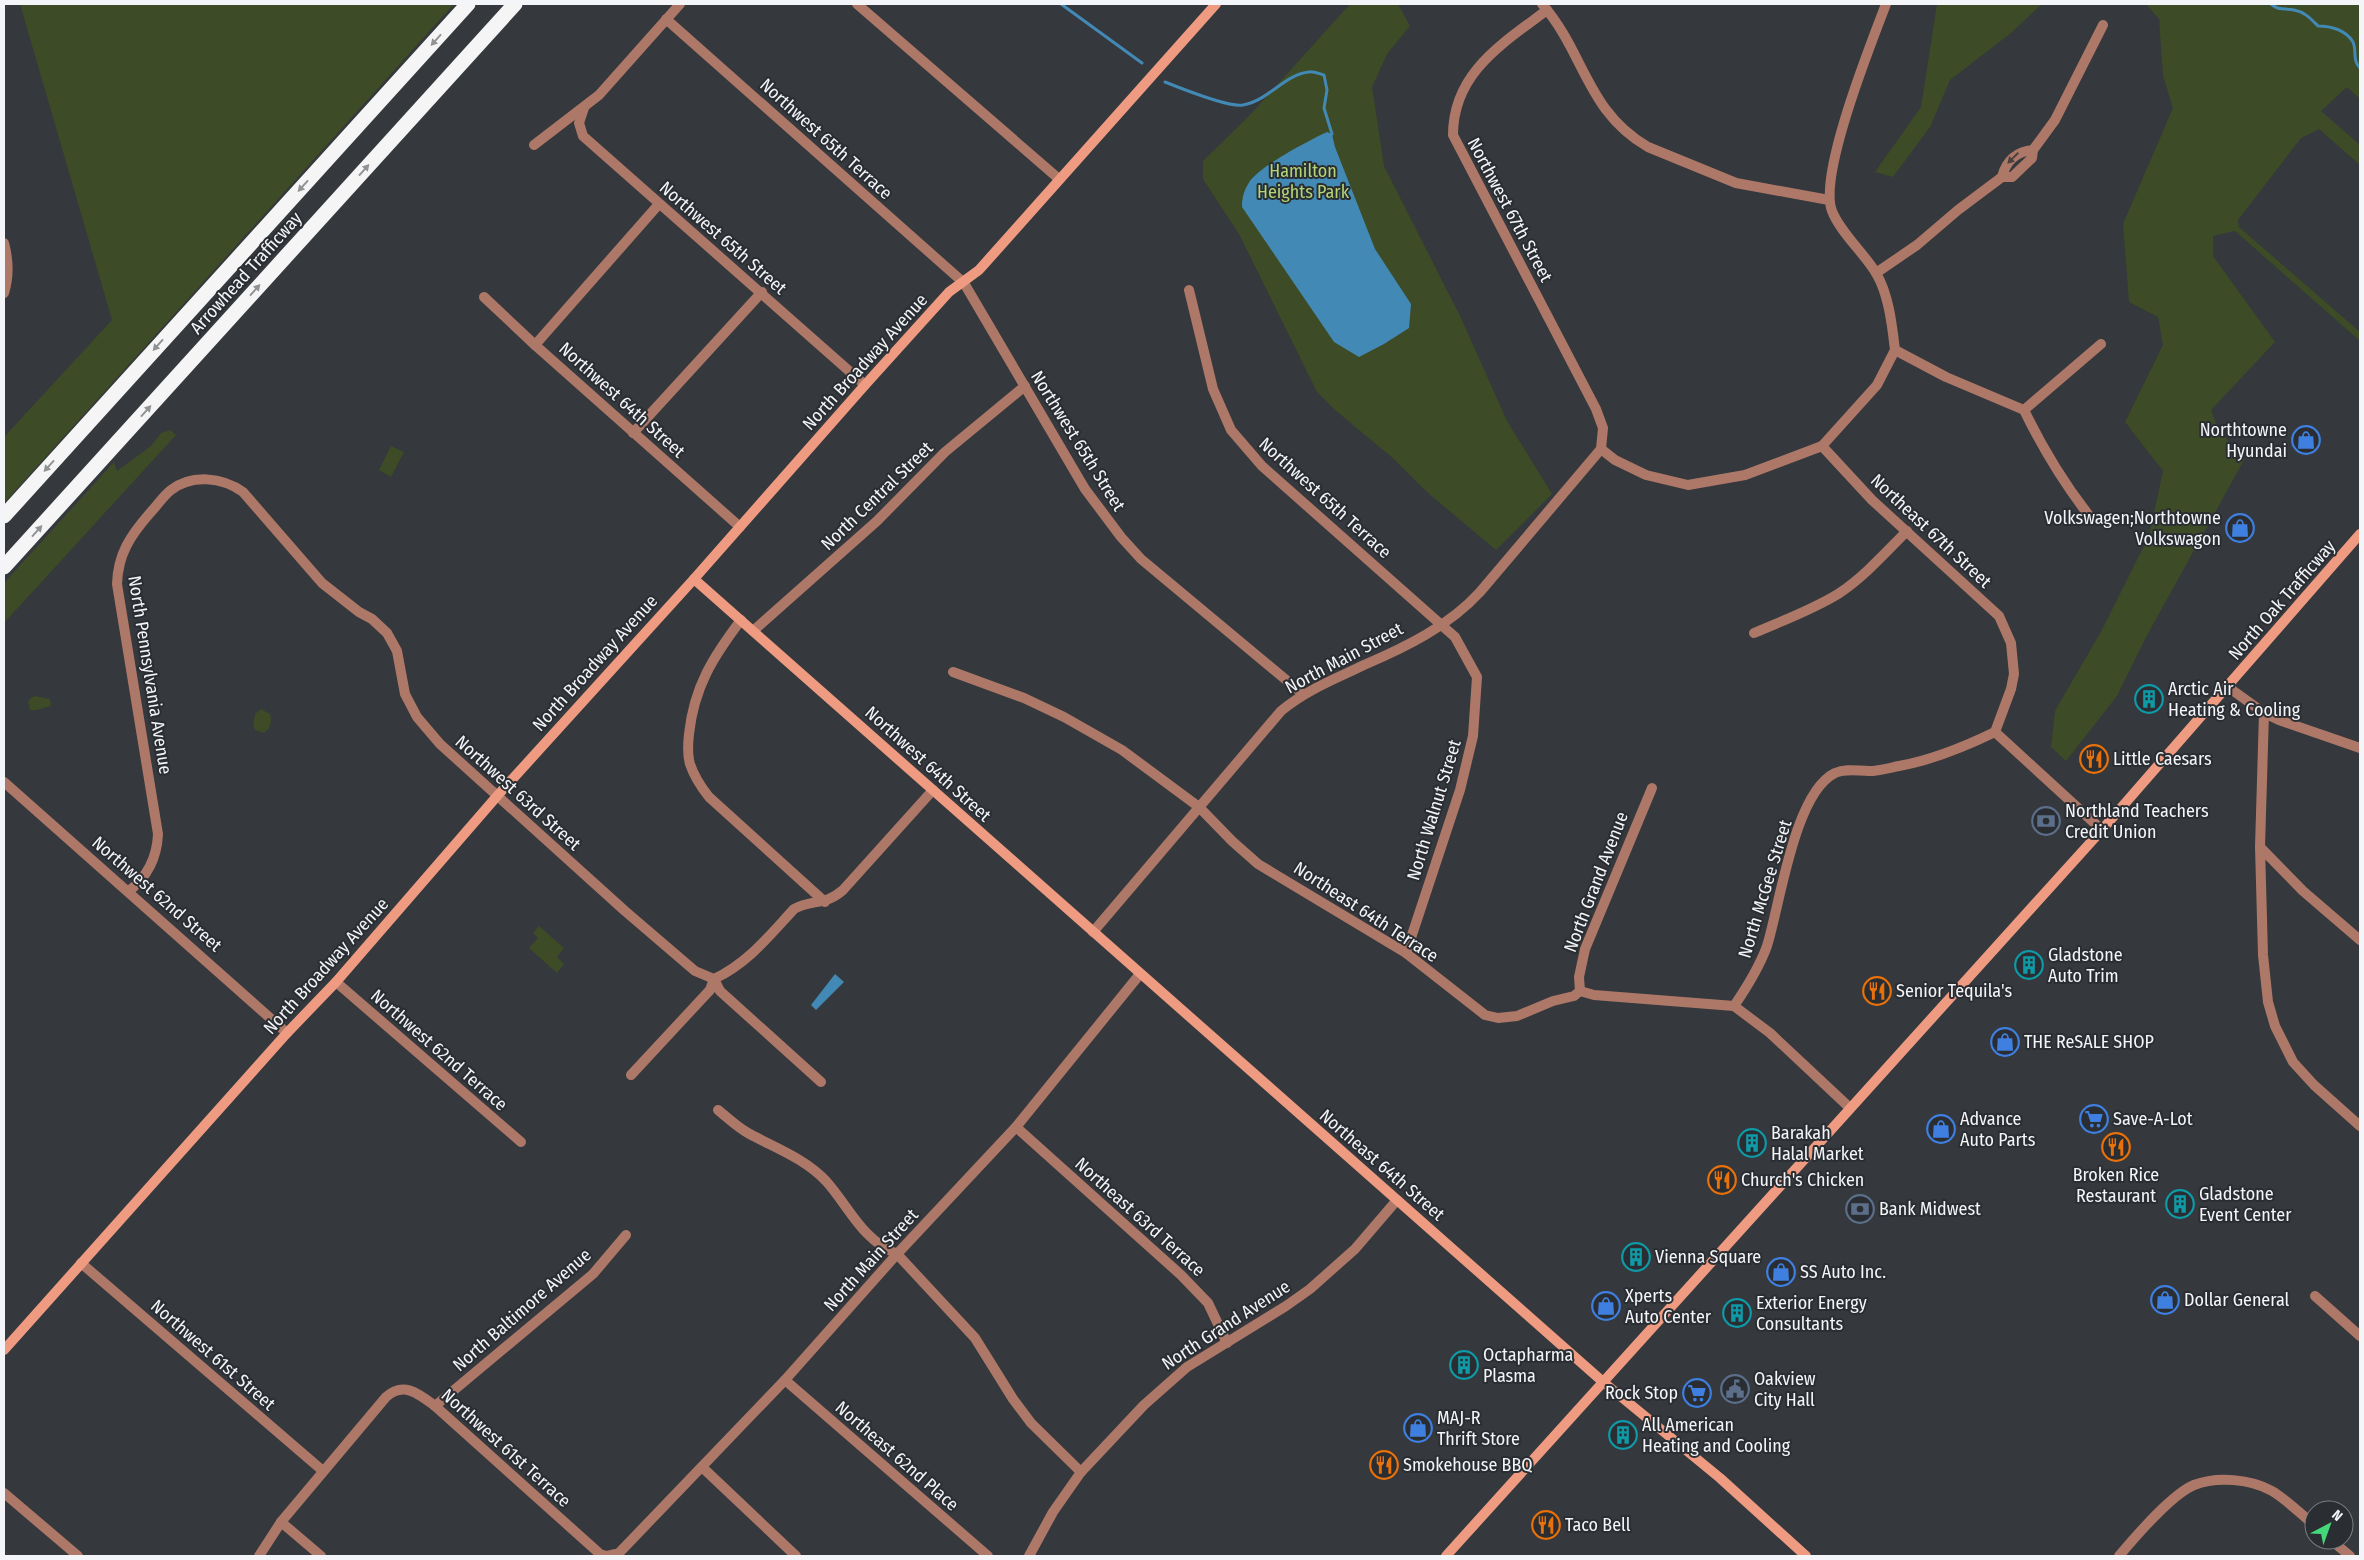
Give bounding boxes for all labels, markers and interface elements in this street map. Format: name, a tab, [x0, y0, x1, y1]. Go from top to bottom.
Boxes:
one-way arrow	[430, 33, 441, 46]
street label: Northwest 65th Terrace	[755, 74, 897, 204]
street label: Northwest 67th Street	[1463, 134, 1557, 286]
one-way arrow	[2007, 152, 2019, 164]
park label: Hamilton Heights Park	[1257, 160, 1350, 203]
one-way arrow	[358, 165, 370, 177]
street label: Northwest 65th Street	[655, 177, 791, 299]
one-way arrow	[297, 180, 309, 192]
street label: Arrowhead Trafficway	[185, 207, 307, 339]
one-way arrow	[249, 285, 261, 297]
street label: North Broadway Avenue	[798, 289, 932, 435]
street label: Northwest 64th Street	[554, 338, 690, 462]
one-way arrow	[153, 339, 164, 352]
street label: Northwest 65th Street	[1026, 367, 1130, 515]
one-way arrow	[140, 405, 152, 417]
place label: Northtowne Hyundai	[2200, 419, 2287, 462]
shop icon: Northtowne Hyundai	[2291, 425, 2321, 455]
street label: Northwest 65th Terrace	[1254, 433, 1396, 563]
street label: North Central Street	[817, 437, 938, 555]
one-way arrow	[43, 459, 55, 471]
street label: Northeast 67th Street	[1866, 469, 1996, 593]
place label: Volkswagen;Northtowne Volkswagon	[2044, 507, 2221, 550]
shop icon: Volkswagen;Northtowne Volkswagon	[2225, 513, 2255, 543]
one-way arrow	[31, 525, 42, 538]
street label: North Oak Trafficway	[2224, 535, 2340, 665]
street label: North Pennsylvania Avenue	[123, 574, 177, 776]
street label: North Broadway Avenue	[528, 590, 662, 736]
street label: North Main Street	[1281, 618, 1407, 698]
place label: Arctic Air Heating & Cooling	[2168, 678, 2301, 721]
building icon: Arctic Air Heating & Cooling	[2134, 684, 2164, 714]
street label: Northwest 64th Street	[860, 702, 996, 826]
street label: Northwest 63rd Street	[451, 731, 585, 855]
street label: North Walnut Street	[1402, 737, 1466, 883]
restaurant icon: Little Caesars	[2079, 744, 2109, 774]
place label: Little Caesars	[2113, 748, 2212, 770]
place label: Northland Teachers Credit Union	[2065, 800, 2209, 843]
bank icon: Northland Teachers Credit Union	[2031, 806, 2061, 836]
street label: North Grand Avenue	[1559, 809, 1633, 955]
street label: North McGee Street	[1734, 817, 1797, 961]
street label: Northwest 62nd Street	[88, 832, 227, 956]
street label: Northeast 64th Terrace	[1290, 857, 1442, 967]
street label: North Broadway Avenue	[259, 893, 393, 1039]
place label: Gladstone Auto Trim	[2048, 944, 2123, 987]
building icon: Gladstone Auto Trim	[2014, 950, 2044, 980]
restaurant icon: Senior Tequila's	[1862, 976, 1892, 1006]
place label: Senior Tequila's	[1896, 980, 2012, 1002]
street label: Northwest 62nd Terrace	[366, 985, 512, 1115]
shop icon: THE ReSALE SHOP	[1990, 1027, 2020, 1057]
place label: THE ReSALE SHOP	[2024, 1031, 2154, 1053]
supermarket icon: Save-A-Lot	[2079, 1104, 2109, 1134]
street label: Northeast 64th Street	[1315, 1105, 1449, 1225]
place label: Advance Auto Parts	[1960, 1108, 2036, 1151]
place label: Save-A-Lot	[2113, 1108, 2193, 1130]
shop icon: Advance Auto Parts	[1926, 1114, 1956, 1144]
place label: Barakah Halal Market	[1771, 1122, 1864, 1165]
building icon: Barakah Halal Market	[1737, 1128, 1767, 1158]
restaurant icon: Broken Rice Restaurant	[2101, 1132, 2131, 1162]
street label: Northeast 63rd Terrace	[1071, 1153, 1210, 1281]
place label: Broken Rice Restaurant	[2073, 1164, 2159, 1207]
restaurant icon: Church's Chicken	[1707, 1165, 1737, 1195]
place label: Church's Chicken	[1741, 1169, 1864, 1191]
place label: Gladstone Event Center	[2199, 1183, 2292, 1226]
building icon: Gladstone Event Center	[2165, 1189, 2195, 1219]
bank icon: Bank Midwest	[1845, 1194, 1875, 1224]
place label: Bank Midwest	[1879, 1198, 1981, 1220]
street label: North Main Street	[819, 1204, 923, 1316]
building icon: Vienna Square	[1621, 1242, 1651, 1272]
street label: North Baltimore Avenue	[448, 1244, 596, 1376]
place label: Vienna Square	[1655, 1246, 1761, 1268]
shop icon: SS Auto Inc.	[1766, 1257, 1796, 1287]
place label: SS Auto Inc.	[1800, 1261, 1886, 1283]
street label: North Grand Avenue	[1158, 1275, 1294, 1375]
place label: Xperts Auto Center	[1625, 1285, 1712, 1328]
shop icon: Dollar General	[2150, 1285, 2180, 1315]
place label: Dollar General	[2184, 1289, 2290, 1311]
shop icon: Xperts Auto Center	[1591, 1291, 1621, 1321]
place label: Exterior Energy Consultants	[1756, 1292, 1867, 1335]
street label: Northwest 61st Street	[146, 1295, 280, 1415]
building icon: Exterior Energy Consultants	[1722, 1298, 1752, 1328]
place label: Octapharma Plasma	[1483, 1344, 1574, 1387]
building icon: Octapharma Plasma	[1449, 1350, 1479, 1380]
place label: Oakview City Hall	[1754, 1368, 1816, 1411]
public building icon: Oakview City Hall	[1720, 1374, 1750, 1404]
supermarket icon: Rock Stop	[1682, 1378, 1712, 1408]
place label: Rock Stop	[1605, 1382, 1678, 1404]
street label: Northwest 61st Terrace	[437, 1384, 575, 1512]
street label: Northeast 62nd Place	[831, 1396, 963, 1516]
place label: MAJ-R Thrift Store	[1437, 1407, 1520, 1450]
shop icon: MAJ-R Thrift Store	[1403, 1413, 1433, 1443]
place label: All American Heating and Cooling	[1642, 1414, 1791, 1457]
building icon: All American Heating and Cooling	[1608, 1420, 1638, 1450]
restaurant icon: Smokehouse BBQ	[1369, 1450, 1399, 1480]
place label: Smokehouse BBQ	[1403, 1454, 1533, 1476]
north arrow	[2304, 1500, 2354, 1550]
text: N	[2328, 1506, 2346, 1525]
restaurant icon: Taco Bell	[1531, 1510, 1561, 1540]
place label: Taco Bell	[1565, 1514, 1631, 1536]

